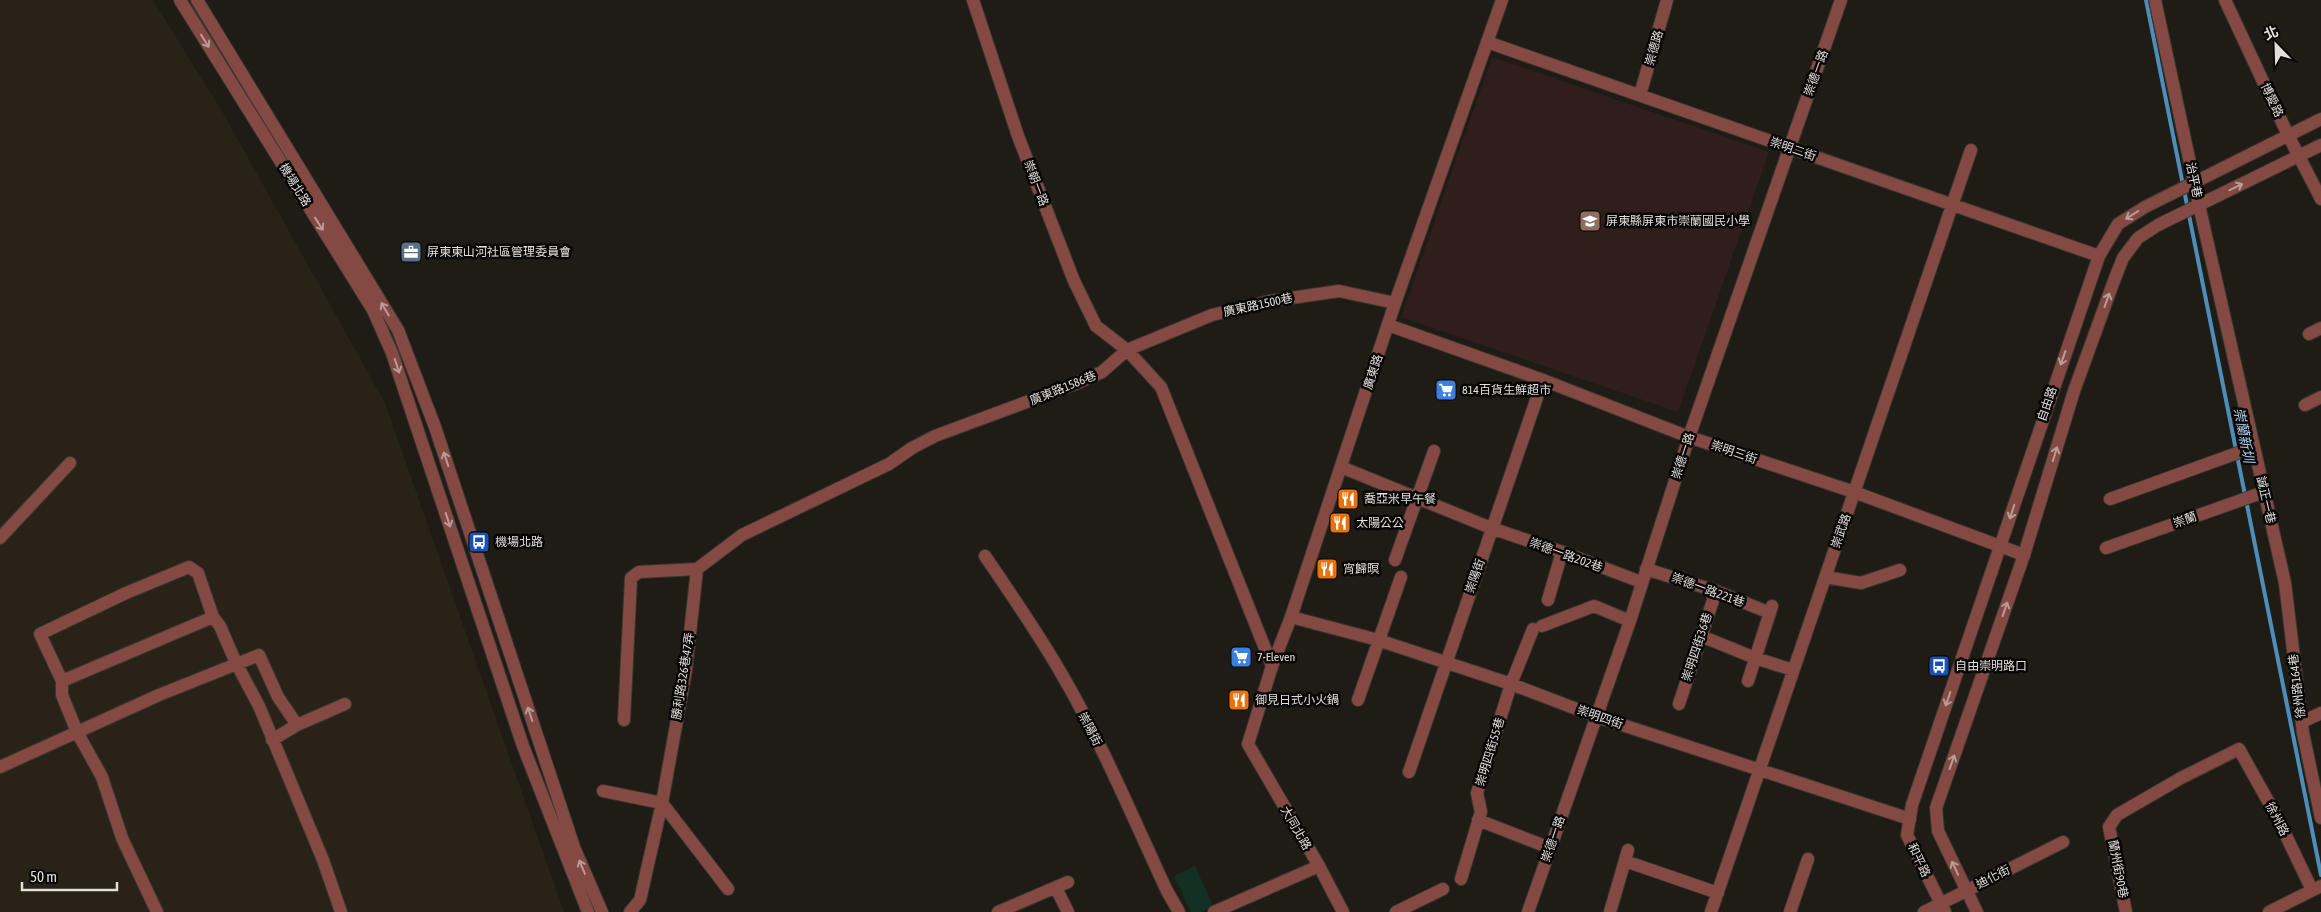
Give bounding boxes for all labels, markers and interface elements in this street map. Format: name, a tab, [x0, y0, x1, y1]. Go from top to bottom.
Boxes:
north arrow	[2251, 20, 2301, 70]
text: 北	[2261, 23, 2280, 43]
street label: 崇德路	[1642, 29, 1666, 67]
one-way arrow	[201, 34, 211, 48]
street label: 崇德一路	[1801, 48, 1831, 98]
street label: 博愛路	[2258, 81, 2286, 119]
street label: 崇明二街	[1768, 135, 1818, 163]
street label: 崇朝一路	[1021, 158, 1051, 208]
street label: 機場北路	[276, 161, 314, 209]
street label: 治平巷	[2183, 161, 2205, 199]
one-way arrow	[2228, 182, 2243, 191]
school or university icon: 屏東縣屏東市崇蘭國民小學	[1578, 209, 1602, 233]
one-way arrow	[2126, 210, 2140, 220]
place label: 屏東縣屏東市崇蘭國民小學	[1606, 214, 1750, 228]
one-way arrow	[315, 216, 325, 230]
office icon: 屏東東山河社區管理委員會	[399, 240, 423, 264]
place label: 屏東東山河社區管理委員會	[427, 245, 571, 259]
street label: 廣東路1500巷	[1222, 291, 1294, 319]
one-way arrow	[2103, 293, 2112, 308]
one-way arrow	[380, 303, 390, 317]
one-way arrow	[2058, 350, 2067, 365]
street label: 廣東路	[1361, 353, 1385, 391]
one-way arrow	[393, 358, 402, 373]
street label: 廣東路1586巷	[1028, 368, 1098, 408]
supermarket icon: 814百貨生鮮超市	[1434, 378, 1458, 402]
place label: 814百貨生鮮超市	[1462, 383, 1551, 397]
street label: 自由路	[2035, 385, 2059, 423]
water label: 崇蘭新圳	[2231, 406, 2258, 466]
street label: 崇德一路	[1669, 431, 1697, 481]
street label: 崇明三街	[1709, 438, 1759, 466]
one-way arrow	[2051, 446, 2060, 462]
one-way arrow	[441, 452, 450, 468]
street label: 誠正一巷	[2254, 475, 2278, 525]
restaurant icon: 喬亞米早午餐	[1336, 487, 1360, 511]
place label: 喬亞米早午餐	[1364, 492, 1436, 506]
one-way arrow	[2006, 504, 2016, 520]
street label: 崇蘭	[2171, 509, 2199, 531]
restaurant icon: 太陽公公	[1328, 511, 1352, 535]
one-way arrow	[444, 512, 453, 528]
street label: 崇武路	[1829, 512, 1853, 550]
place label: 太陽公公	[1356, 516, 1404, 530]
bus stop icon: 機場北路	[467, 530, 491, 554]
place label: 機場北路	[495, 535, 543, 549]
street label: 崇德一路202巷	[1527, 535, 1605, 575]
restaurant icon: 宵歸暝	[1315, 557, 1339, 581]
street label: 崇陽街	[1463, 557, 1487, 595]
place label: 宵歸暝	[1343, 562, 1379, 576]
street label: 崇德一路221巷	[1669, 570, 1747, 610]
one-way arrow	[2001, 601, 2011, 617]
street label: 崇明四街36巷	[1679, 611, 1715, 683]
street label: 勝利路326巷47弄	[669, 631, 697, 721]
supermarket icon: 7-Eleven	[1229, 645, 1253, 669]
place label: 7-Eleven	[1257, 650, 1295, 664]
street label: 徐州路164巷	[2286, 653, 2308, 719]
bus stop icon: 自由崇明路口	[1927, 654, 1951, 678]
place label: 自由崇明路口	[1955, 659, 2027, 673]
restaurant icon: 御見日式小火鍋	[1227, 688, 1251, 712]
one-way arrow	[1943, 691, 1952, 707]
place label: 御見日式小火鍋	[1255, 693, 1339, 707]
street label: 崇明四街	[1575, 703, 1625, 731]
one-way arrow	[524, 706, 534, 722]
street label: 崇陽街	[1075, 710, 1105, 748]
street label: 崇明四街55巷	[1473, 716, 1507, 788]
one-way arrow	[1948, 755, 1957, 770]
street label: 徐州路	[2263, 800, 2291, 838]
street label: 大同北路	[1278, 804, 1314, 852]
street label: 崇德一路	[1539, 814, 1567, 864]
street label: 蘭州街90巷	[2105, 839, 2131, 899]
street label: 和平路	[1905, 841, 1933, 879]
scale bar	[22, 860, 118, 892]
one-way arrow	[577, 860, 587, 875]
one-way arrow	[1950, 861, 1960, 876]
street label: 迪化街	[1974, 863, 2012, 891]
text: 50 m	[30, 868, 57, 885]

